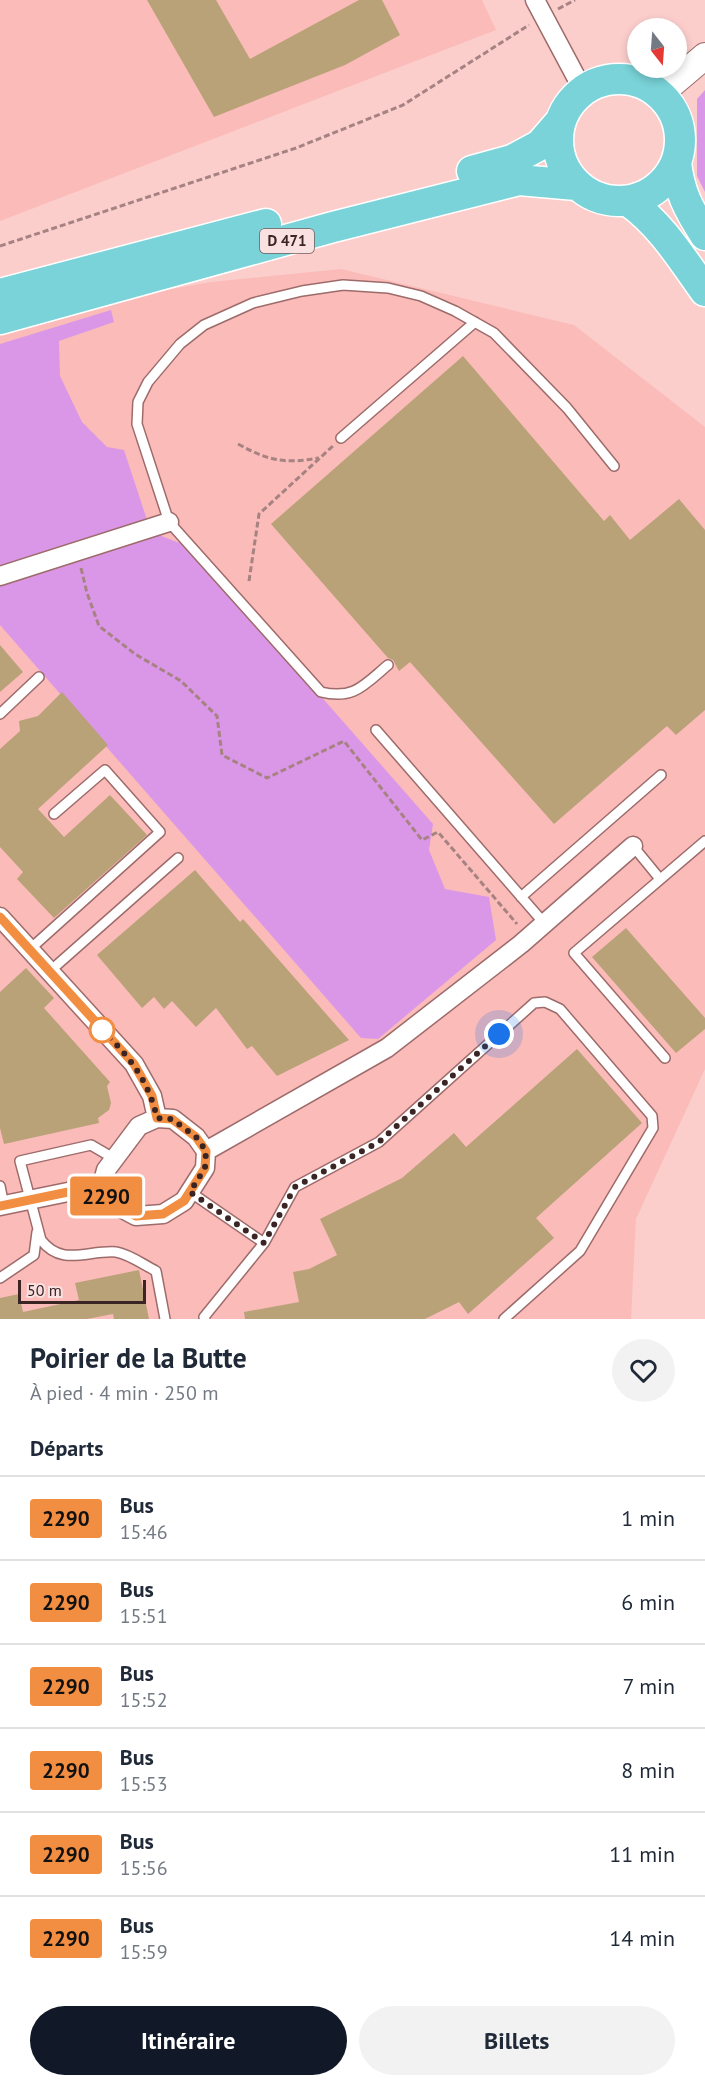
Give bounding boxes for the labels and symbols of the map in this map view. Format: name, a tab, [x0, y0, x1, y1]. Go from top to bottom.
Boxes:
north arrow	[627, 18, 687, 78]
road number: D 471	[260, 229, 314, 253]
unlabelled marker	[89, 1017, 115, 1043]
your location	[484, 1019, 514, 1049]
line badge: 2290	[64, 1176, 148, 1216]
scale bar	[18, 1277, 146, 1304]

